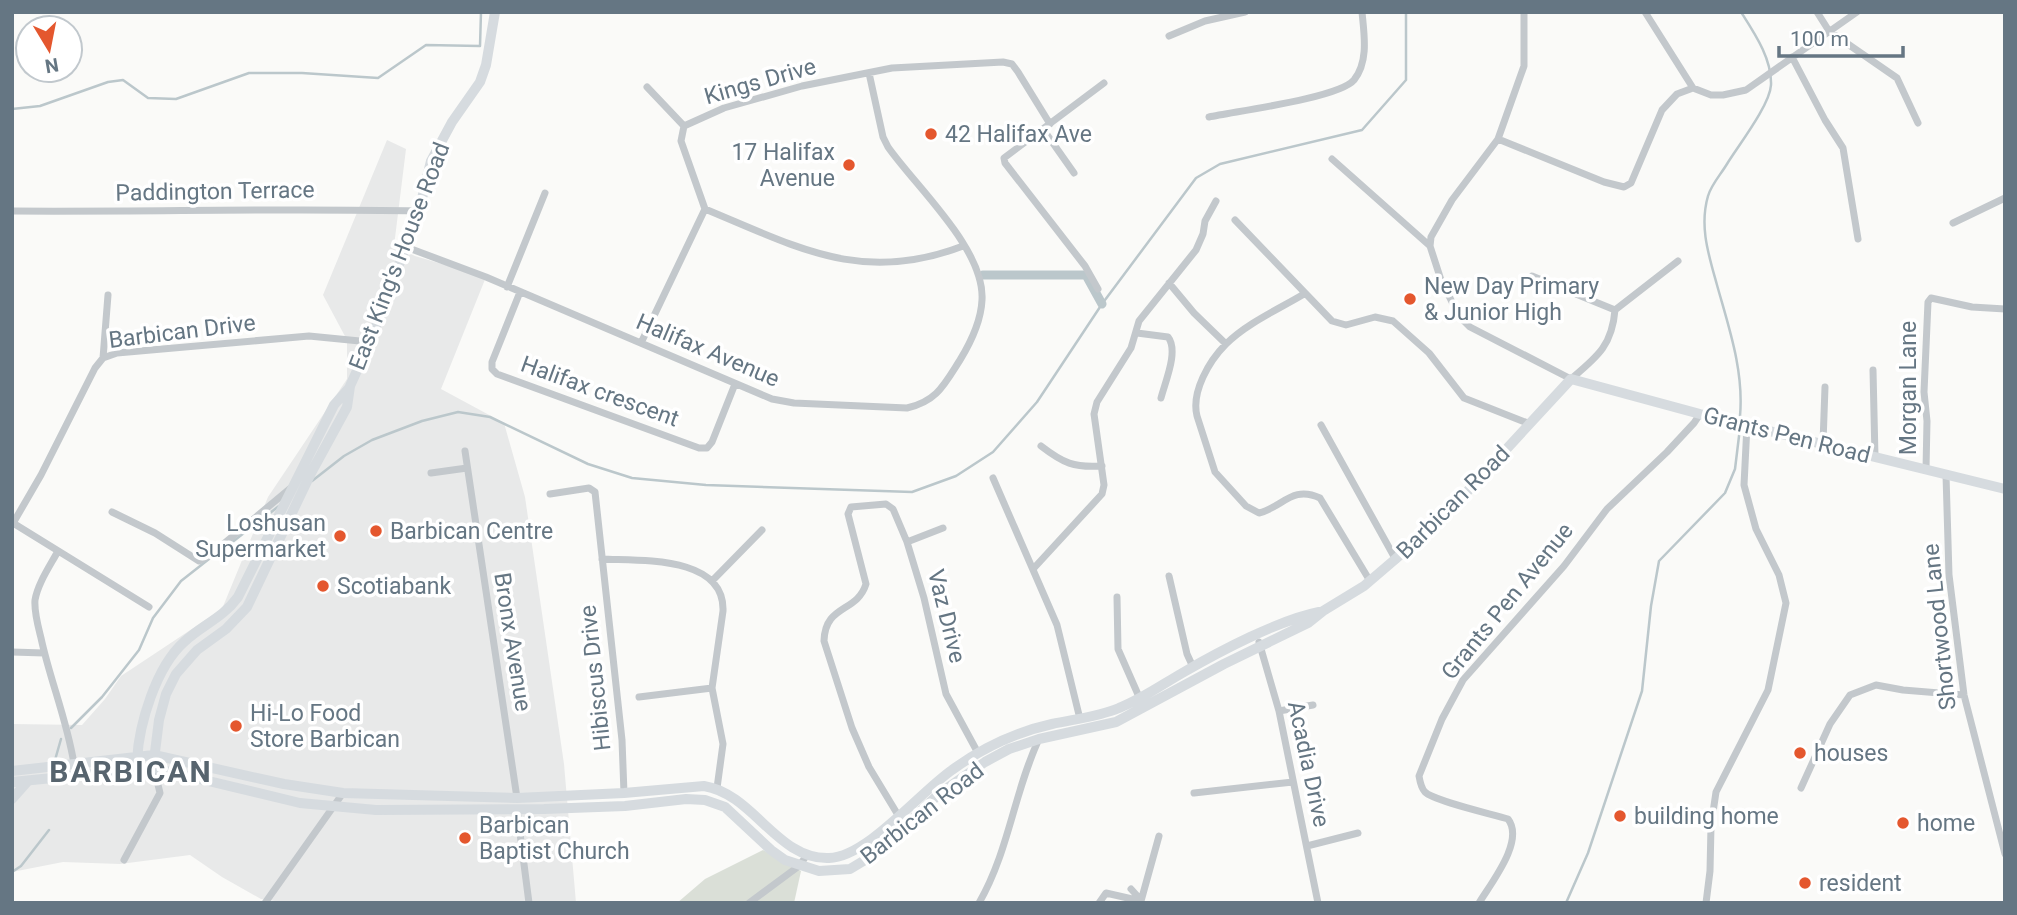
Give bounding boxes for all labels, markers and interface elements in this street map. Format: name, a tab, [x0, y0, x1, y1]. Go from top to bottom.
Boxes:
north arrow	[14, 14, 84, 84]
scale bar	[1779, 14, 1903, 58]
text: 100 m	[1790, 27, 1849, 51]
text: N	[43, 53, 60, 78]
street label: Kings Drive	[701, 53, 819, 110]
place label: 42 Halifax Ave	[945, 121, 1092, 148]
marker: 42 Halifax Ave	[923, 126, 939, 142]
street label: East King's House Road	[344, 138, 455, 374]
place label: 17 Halifax Avenue	[731, 139, 835, 192]
marker: 17 Halifax Avenue	[841, 157, 857, 173]
street label: Paddington Terrace	[115, 176, 315, 207]
place label: New Day Primary & Junior High	[1424, 273, 1599, 326]
marker: New Day Primary & Junior High	[1402, 291, 1418, 307]
street label: Halifax Avenue	[632, 308, 783, 393]
street label: Barbican Drive	[107, 309, 257, 354]
street label: Morgan Lane	[1895, 321, 1922, 455]
street label: Halifax crescent	[517, 350, 682, 433]
street label: Grants Pen Road	[1701, 402, 1873, 469]
street label: Barbican Road	[1391, 440, 1516, 565]
place label: Loshusan Supermarket	[195, 510, 326, 563]
place label: Barbican Centre	[390, 518, 553, 545]
street label: Grants Pen Avenue	[1436, 518, 1579, 685]
marker: Barbican Centre	[368, 523, 384, 539]
marker: Loshusan Supermarket	[332, 528, 348, 544]
street label: Shortwood Lane	[1917, 542, 1962, 712]
street label: Vaz Drive	[922, 567, 971, 666]
street label: Bronx Avenue	[488, 571, 537, 713]
place label: Scotiabank	[337, 573, 452, 600]
marker: Scotiabank	[315, 578, 331, 594]
street label: Hibiscus Drive	[574, 604, 617, 752]
street label: Acadia Drive	[1282, 699, 1335, 830]
place label: Hi-Lo Food Store Barbican	[250, 700, 400, 753]
marker: Hi-Lo Food Store Barbican	[228, 718, 244, 734]
place label: houses	[1814, 740, 1888, 767]
marker: houses	[1792, 745, 1808, 761]
district label: BARBICAN	[49, 754, 213, 789]
street label: Barbican Road	[855, 757, 989, 870]
place label: building home	[1634, 803, 1779, 830]
marker: building home	[1612, 808, 1628, 824]
place label: home	[1917, 810, 1975, 837]
place label: Barbican Baptist Church	[479, 812, 630, 865]
marker: home	[1895, 815, 1911, 831]
marker: Barbican Baptist Church	[457, 830, 473, 846]
place label: resident	[1819, 870, 1902, 897]
marker: resident	[1797, 875, 1813, 891]

